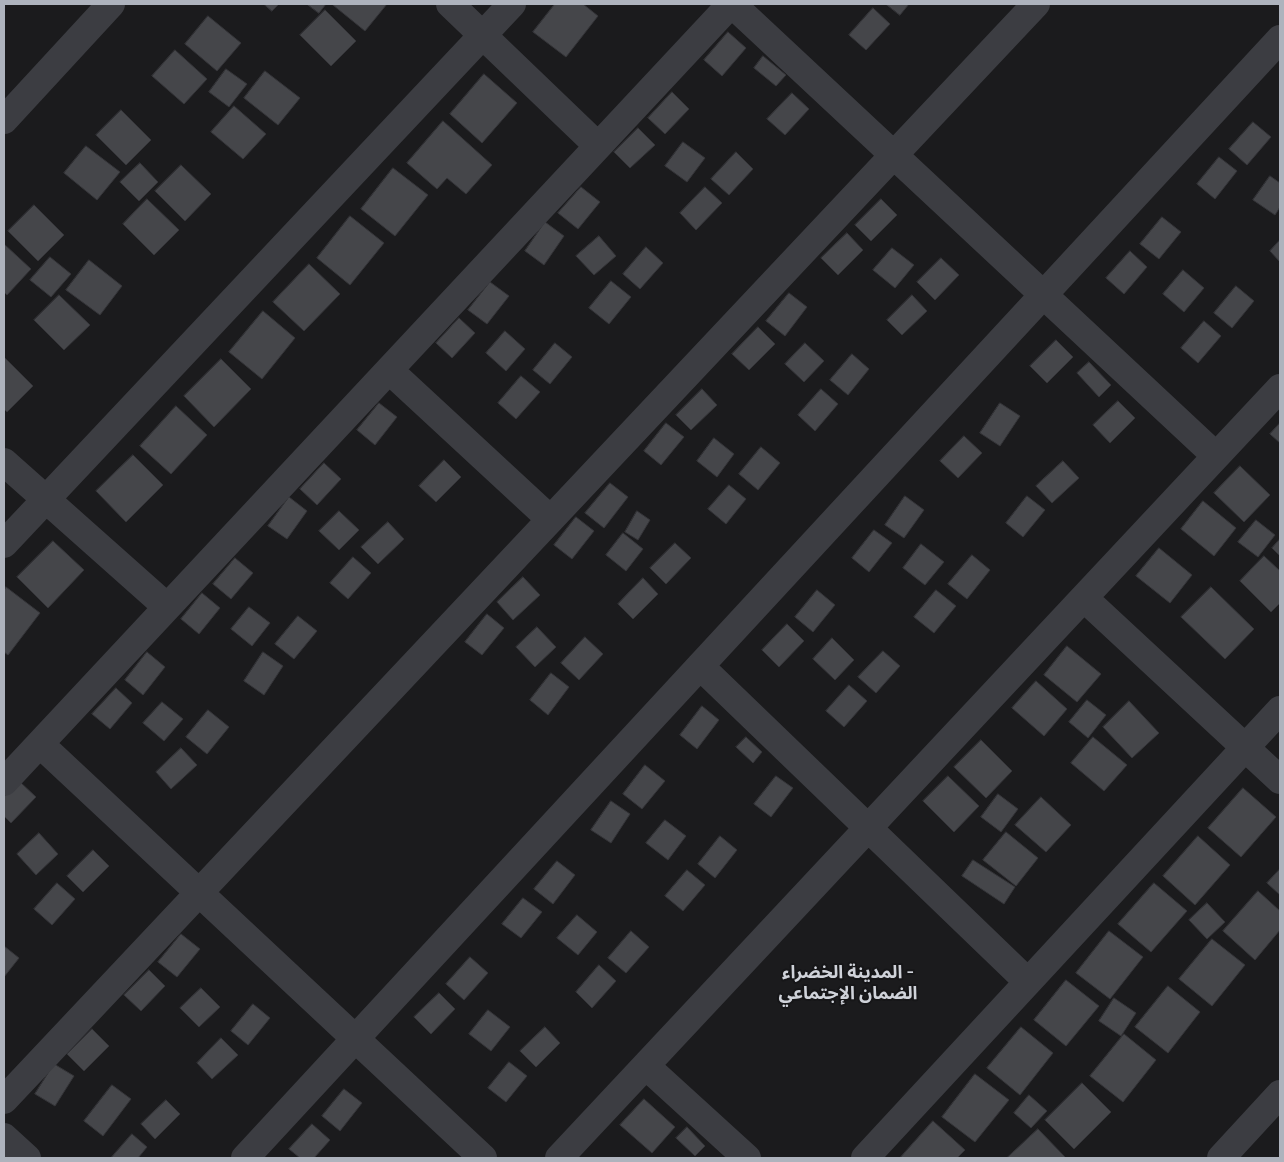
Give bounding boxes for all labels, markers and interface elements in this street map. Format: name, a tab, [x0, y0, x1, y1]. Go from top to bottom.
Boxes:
district label: المدينة الخضراء - الضمان الإجتماعي	[778, 962, 918, 1004]

